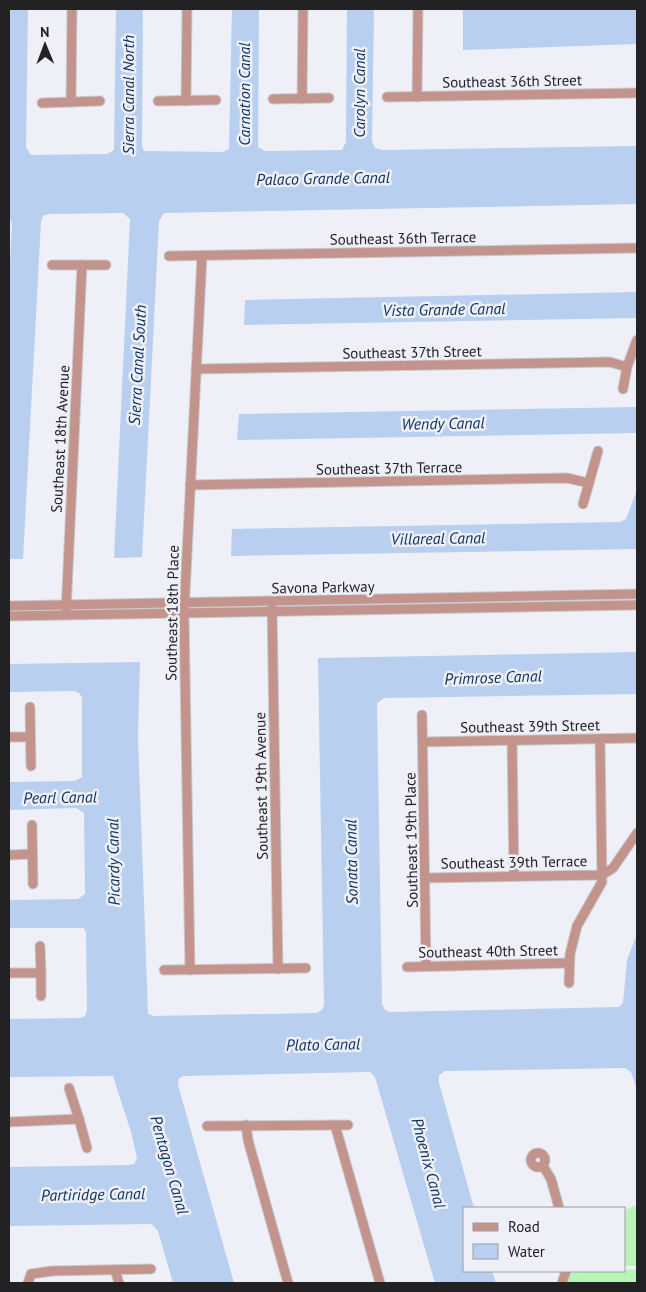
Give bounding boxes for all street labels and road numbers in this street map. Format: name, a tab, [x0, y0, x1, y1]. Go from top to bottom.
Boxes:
street label: Southeast 36th Street	[442, 70, 582, 92]
street label: Southeast 36th Terrace	[329, 227, 477, 249]
street label: Southeast 37th Street	[342, 341, 482, 363]
street label: Southeast 18th Avenue	[47, 365, 73, 513]
street label: Southeast 37th Terrace	[316, 457, 462, 479]
street label: Southeast 18th Place	[161, 545, 183, 681]
street label: Savona Parkway	[271, 577, 375, 597]
street label: Southeast 19th Avenue	[250, 712, 272, 860]
street label: Southeast 39th Street	[460, 715, 600, 737]
street label: Southeast 19th Place	[400, 772, 422, 908]
street label: Southeast 39th Terrace	[440, 851, 588, 873]
street label: Southeast 40th Street	[418, 940, 558, 962]

